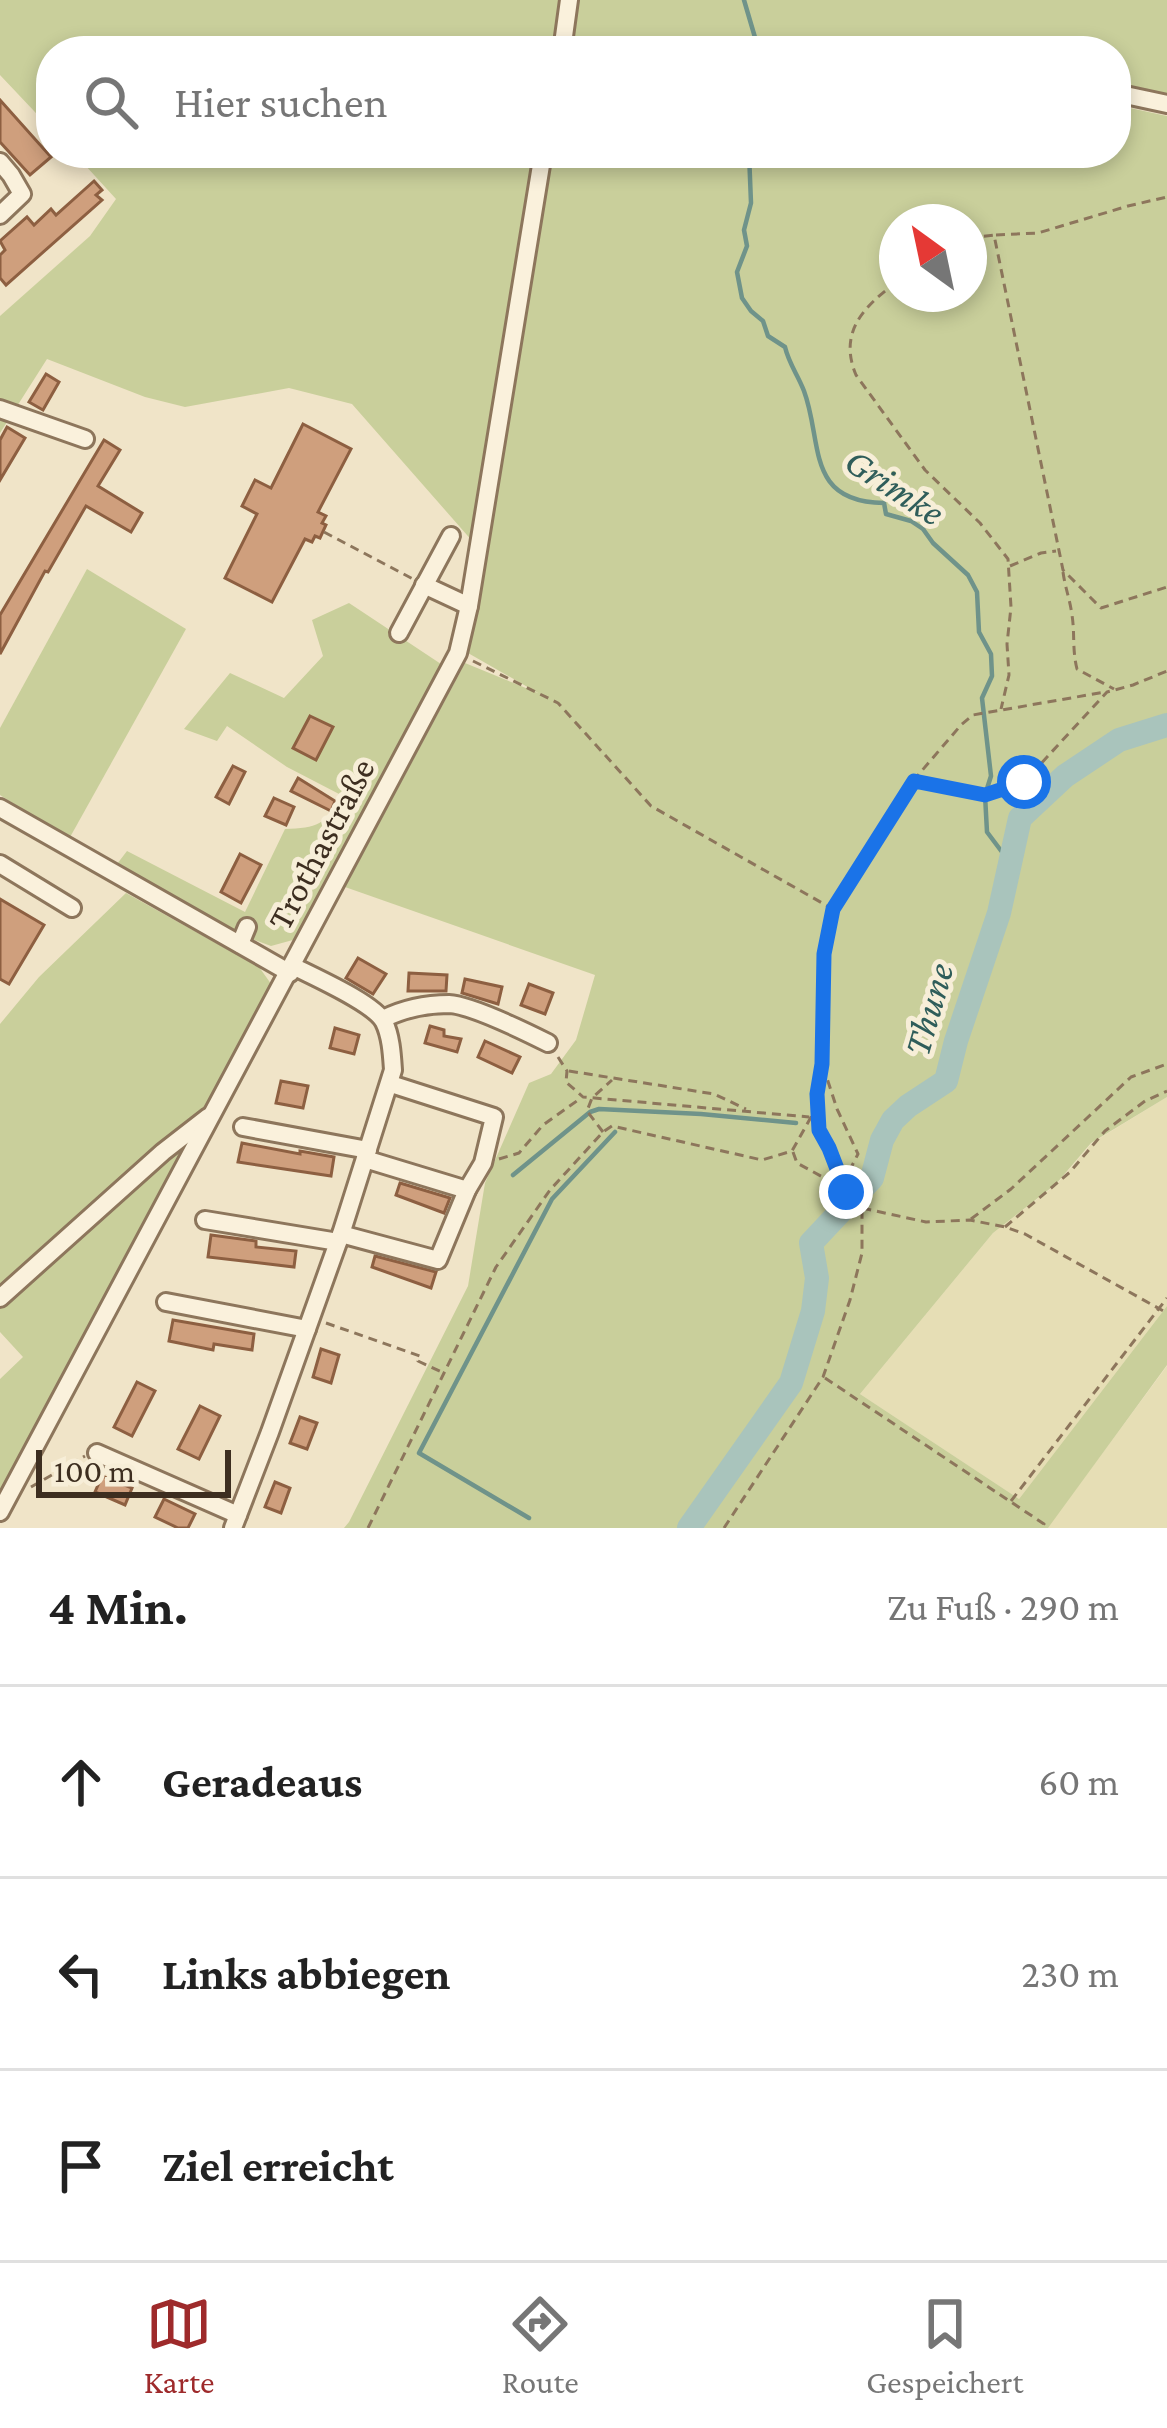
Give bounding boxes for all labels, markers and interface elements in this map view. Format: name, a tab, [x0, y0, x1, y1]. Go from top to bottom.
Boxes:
search box	[36, 36, 1131, 168]
icon: search	[78, 69, 144, 135]
text: Hier suchen	[174, 77, 388, 127]
north arrow	[879, 204, 987, 312]
water label: Grimke	[838, 438, 953, 534]
street label: Trothastraße	[259, 752, 383, 936]
route start	[997, 755, 1051, 809]
water label: Thune	[894, 958, 962, 1060]
route end	[819, 1165, 873, 1219]
scale bar	[36, 1444, 231, 1497]
text: 100 m	[54, 1452, 135, 1489]
text: 4 Min.	[48, 1578, 188, 1635]
text: Zu Fuß · 290 m	[887, 1585, 1119, 1628]
icon: ahead	[48, 1749, 114, 1815]
text: Geradeaus	[162, 1757, 362, 1807]
text: 60 m	[1038, 1760, 1119, 1803]
icon: left	[48, 1941, 114, 2007]
text: Links abbiegen	[162, 1949, 450, 1999]
text: 230 m	[1021, 1952, 1119, 1995]
icon: arrive	[48, 2133, 114, 2199]
text: Ziel erreicht	[162, 2141, 394, 2191]
tab: Karte	[144, 2291, 215, 2400]
tab: Route	[502, 2291, 579, 2400]
tab: Gespeichert	[866, 2291, 1023, 2400]

